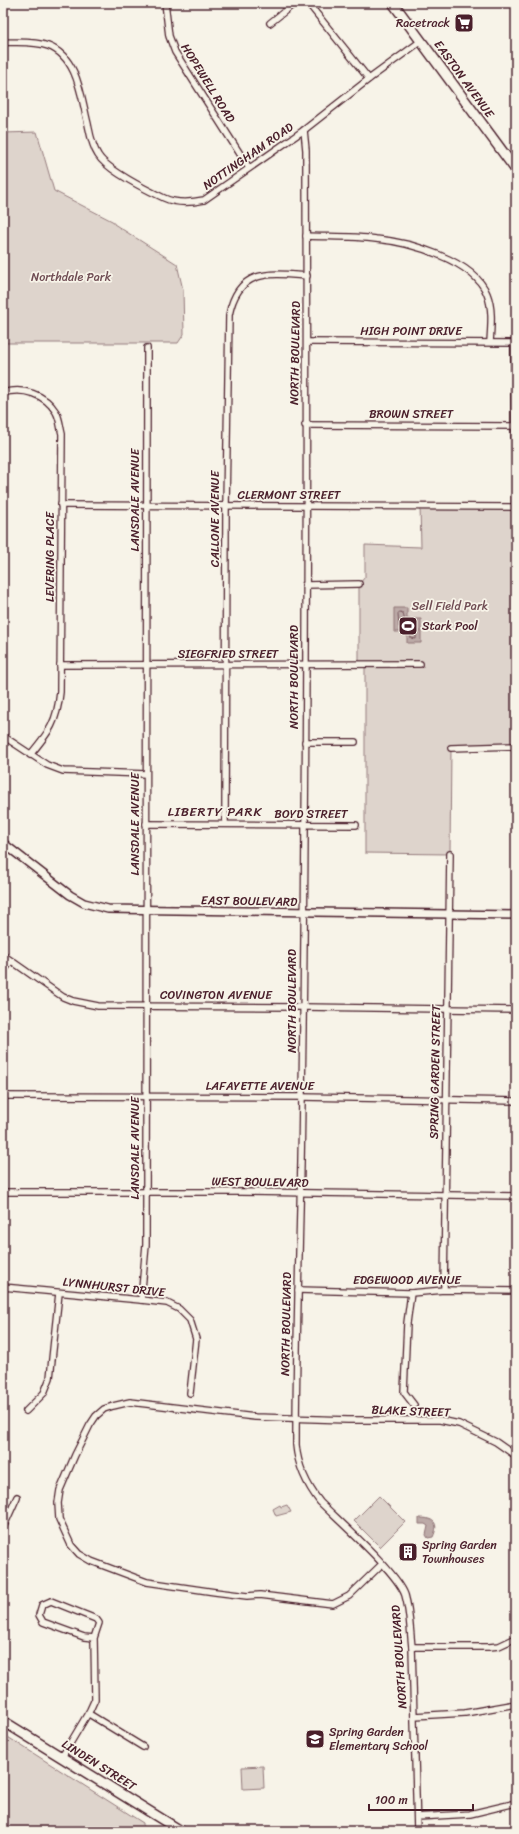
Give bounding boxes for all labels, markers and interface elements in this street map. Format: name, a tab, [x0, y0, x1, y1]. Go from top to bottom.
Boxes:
place label: Racetrack	[396, 12, 451, 34]
supermarket icon: Racetrack	[453, 12, 475, 34]
street label: EASTON AVENUE	[428, 35, 501, 124]
street label: HOPEWELL ROAD	[175, 39, 242, 128]
street label: NOTTINGHAM ROAD	[198, 116, 298, 196]
park label: Northdale Park	[31, 266, 112, 288]
street label: NORTH BOULEVARD	[283, 301, 307, 405]
street label: HIGH POINT DRIVE	[360, 320, 463, 342]
street label: BROWN STREET	[369, 403, 454, 425]
street label: LANSDALE AVENUE	[124, 447, 146, 551]
street label: CALLONE AVENUE	[204, 469, 226, 567]
street label: CLERMONT STREET	[238, 484, 342, 506]
street label: LEVERING PLACE	[39, 511, 61, 602]
park label: Sell Field Park	[412, 595, 488, 617]
sports icon: Stark Pool	[397, 615, 419, 637]
place label: Stark Pool	[422, 615, 478, 637]
street label: NORTH BOULEVARD	[283, 625, 305, 729]
street label: SIEGFRIED STREET	[178, 643, 279, 665]
street label: LANSDALE AVENUE	[124, 771, 146, 875]
district label: LIBERTY PARK	[168, 800, 262, 823]
street label: BOYD STREET	[274, 803, 349, 825]
street label: EAST BOULEVARD	[201, 889, 298, 913]
street label: NORTH BOULEVARD	[281, 949, 303, 1053]
street label: COVINGTON AVENUE	[160, 984, 273, 1006]
street label: SPRING GARDEN STREET	[423, 1003, 447, 1139]
street label: LAFAYETTE AVENUE	[206, 1075, 316, 1097]
street label: LANSDALE AVENUE	[124, 1095, 146, 1199]
street label: WEST BOULEVARD	[211, 1170, 310, 1194]
street label: EDGEWOOD AVENUE	[353, 1269, 462, 1291]
street label: LYNNHURST DRIVE	[62, 1271, 167, 1303]
street label: NORTH BOULEVARD	[274, 1272, 298, 1376]
street label: BLAKE STREET	[371, 1399, 452, 1423]
place label: Spring Garden Townhouses	[422, 1534, 497, 1570]
building icon: Spring Garden Townhouses	[397, 1541, 419, 1563]
street label: NORTH BOULEVARD	[384, 1604, 414, 1710]
place label: Spring Garden Elementary School	[329, 1721, 429, 1757]
school or university icon: Spring Garden Elementary School	[304, 1728, 326, 1750]
street label: LINDEN STREET	[57, 1733, 141, 1797]
scale bar	[369, 1786, 473, 1812]
text: 100 m	[375, 1789, 408, 1811]

